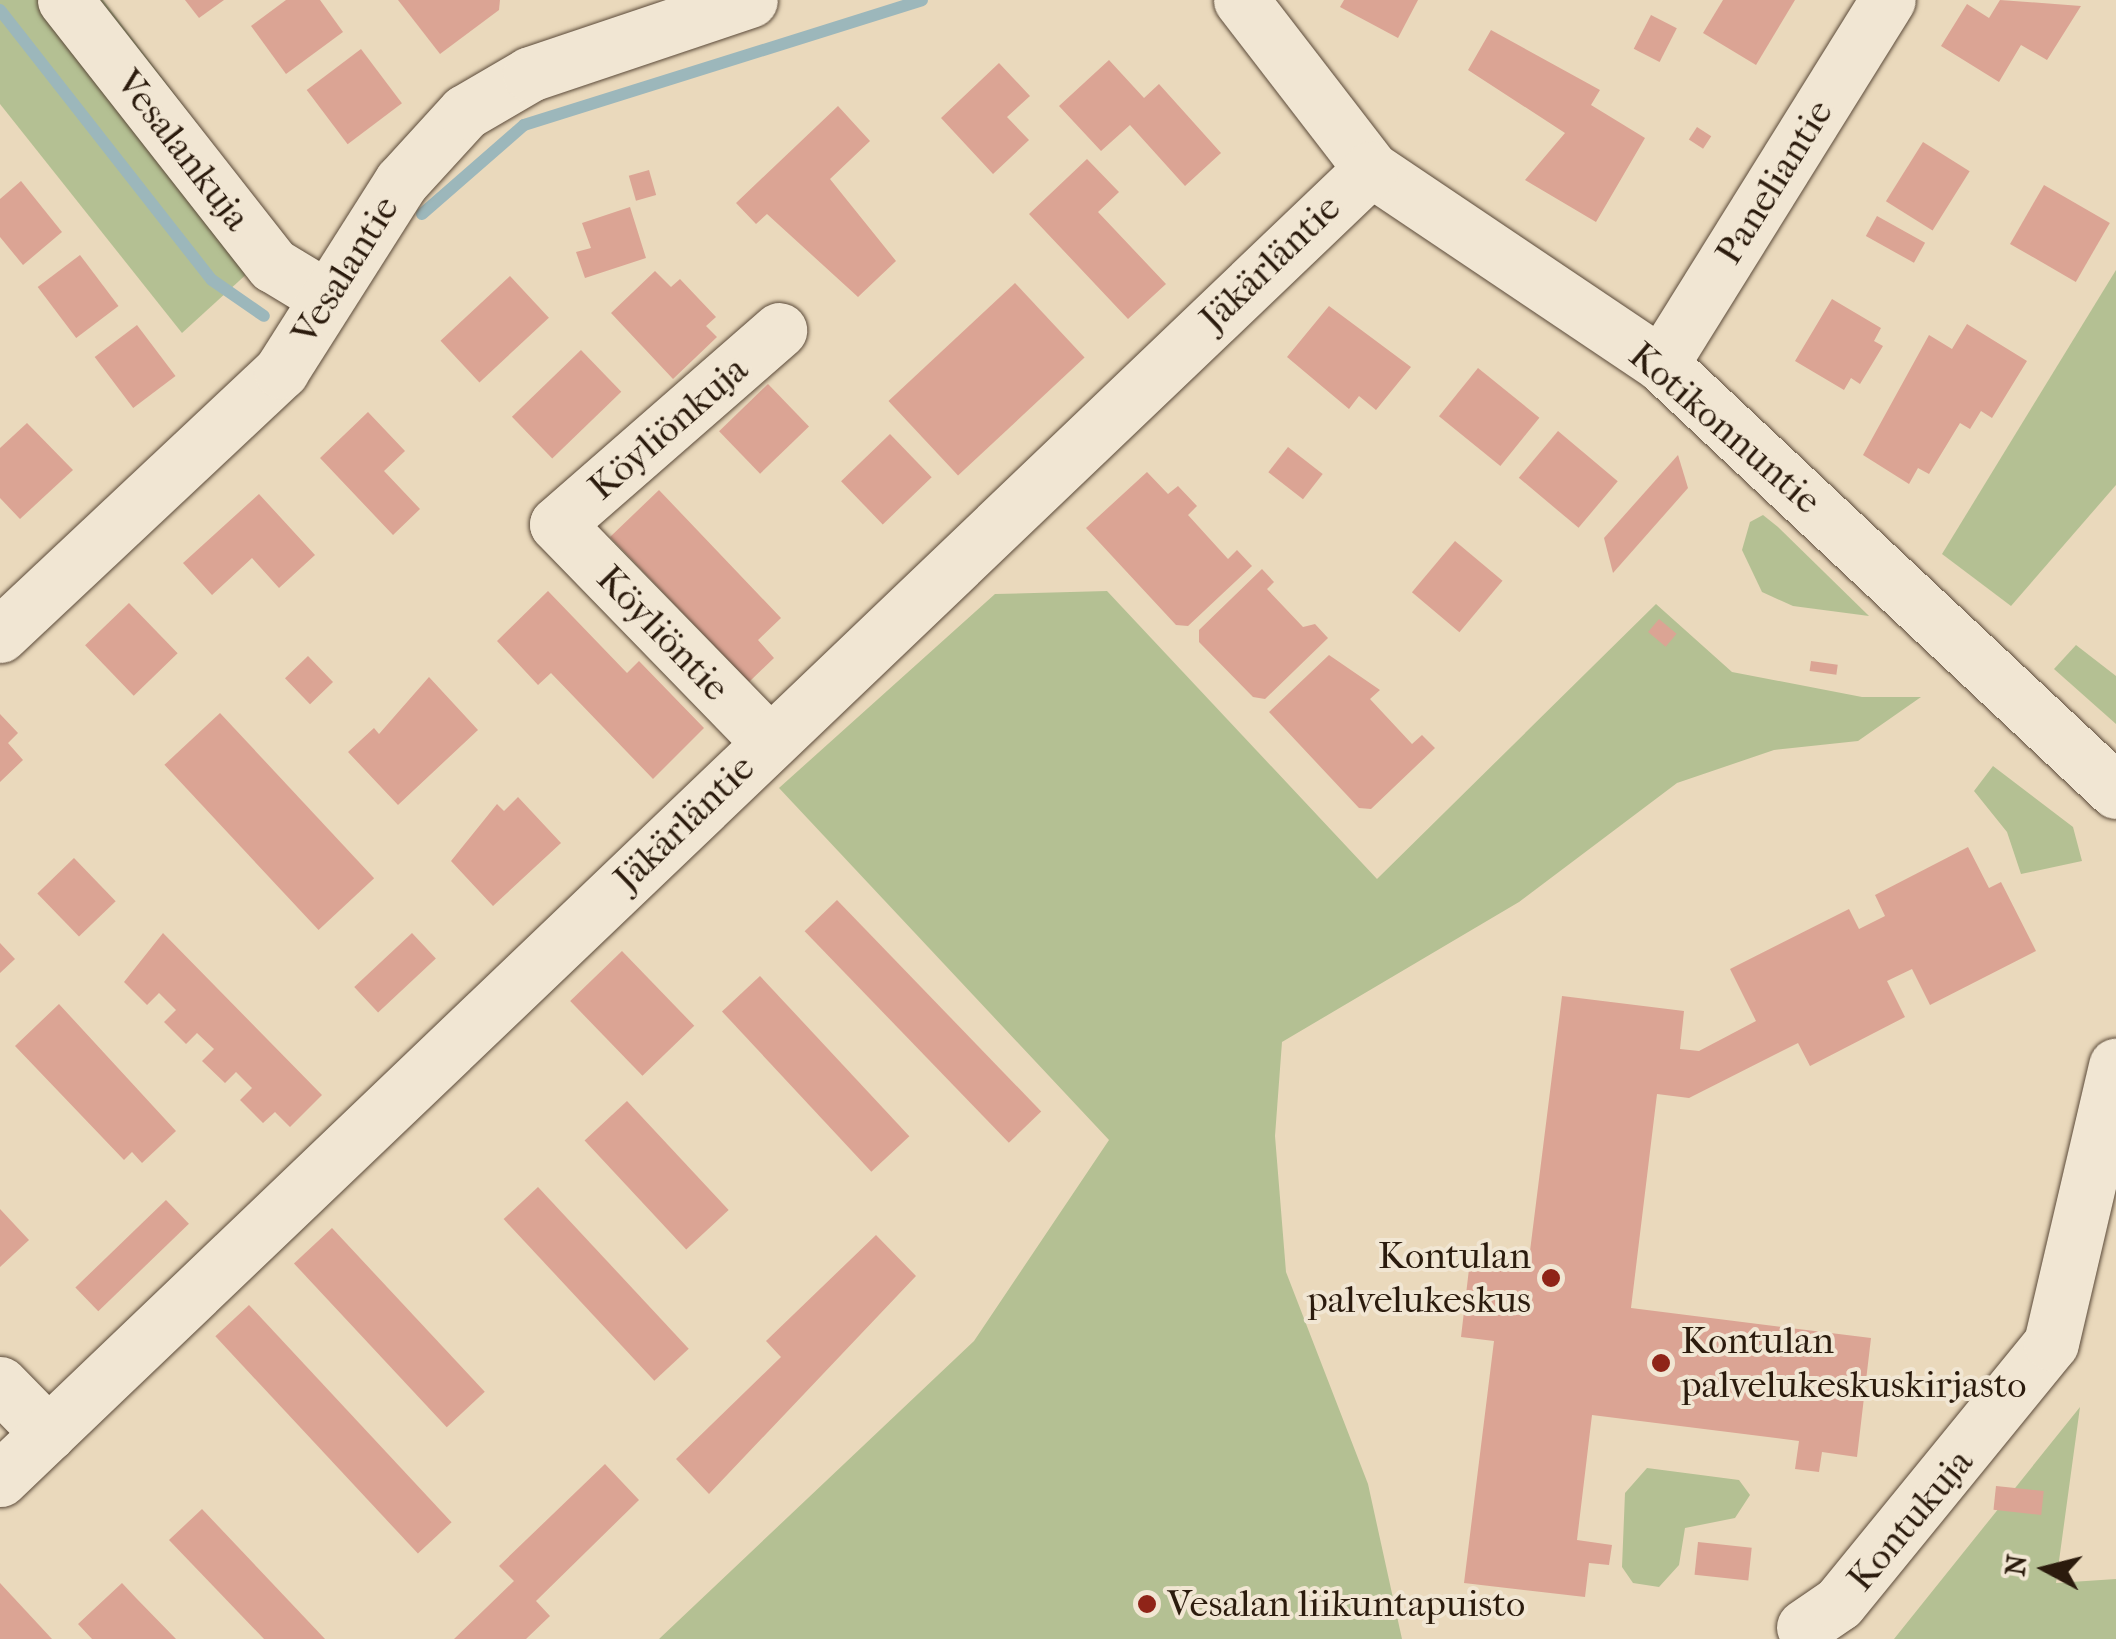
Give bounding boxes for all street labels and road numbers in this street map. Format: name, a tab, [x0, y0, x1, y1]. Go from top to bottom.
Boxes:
street label: Vesalankuja	[106, 61, 260, 239]
street label: Paneliantie	[1706, 91, 1842, 273]
street label: Jäkärläntie	[1190, 185, 1350, 341]
street label: Vesalantie	[282, 187, 408, 353]
street label: Kotikonnuntie	[1620, 332, 1830, 524]
street label: Köyliönkuja	[579, 346, 757, 510]
street label: Köyliöntie	[587, 556, 739, 710]
street label: Jäkärläntie	[604, 745, 764, 901]
street label: Kontukuja	[1838, 1440, 1982, 1600]

